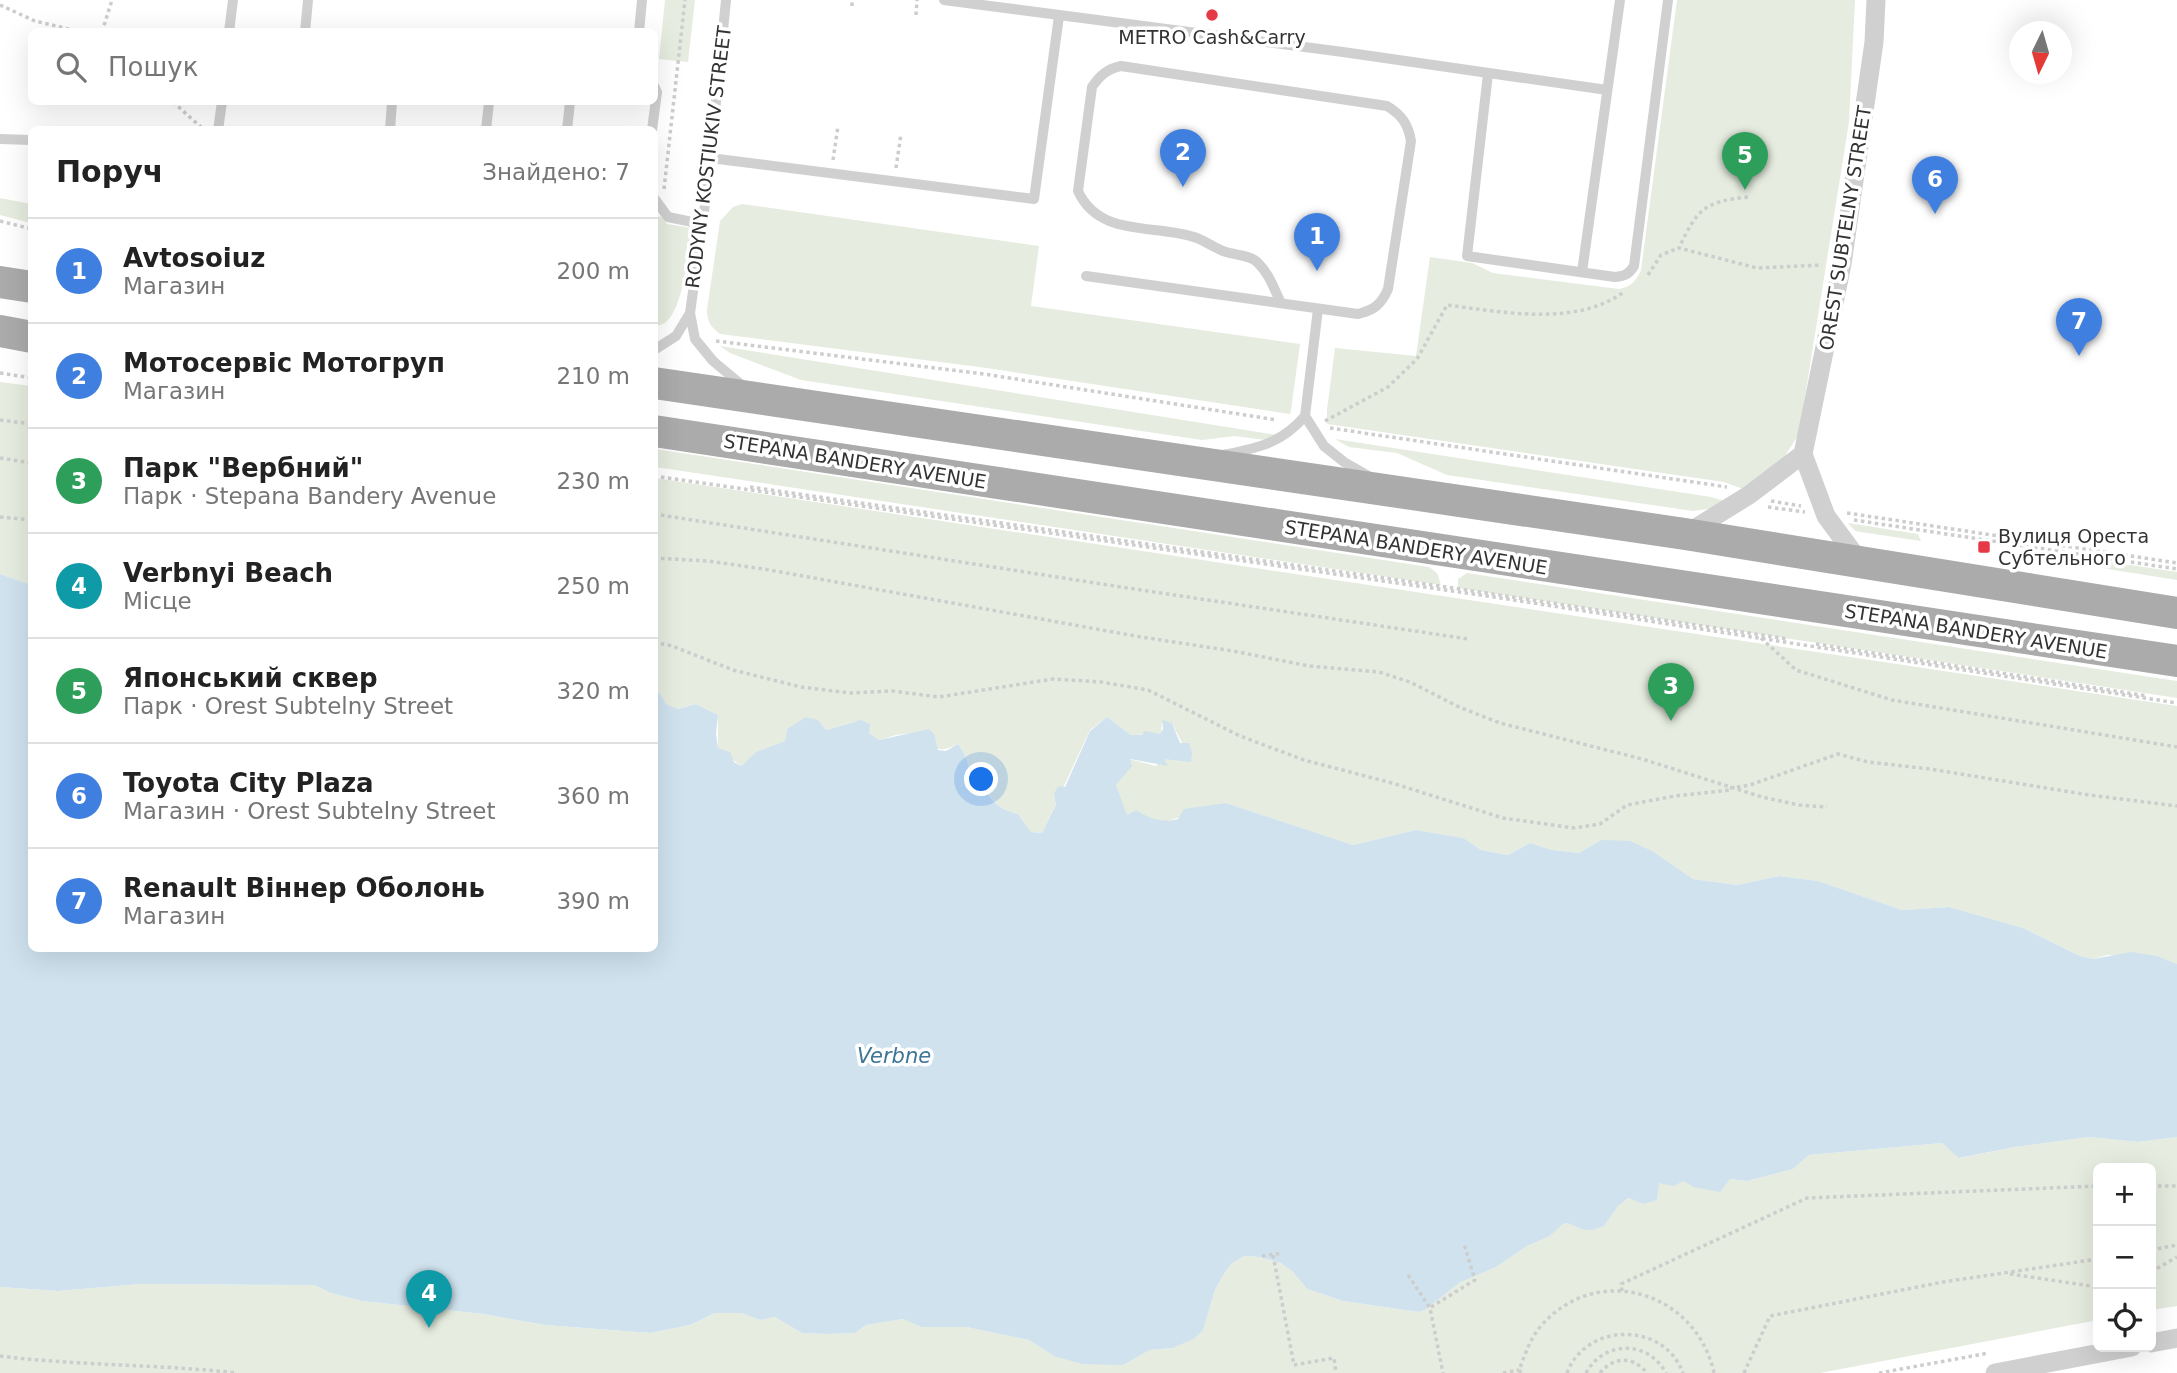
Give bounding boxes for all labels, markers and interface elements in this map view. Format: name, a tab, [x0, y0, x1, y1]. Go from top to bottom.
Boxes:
marker: METRO Cash&Carry	[1204, 7, 1220, 23]
north arrow	[2009, 21, 2072, 84]
street label: RODYNY KOSTIUKIV STREET	[681, 24, 735, 290]
place label: METRO Cash&Carry	[1118, 26, 1306, 48]
search box	[28, 28, 658, 105]
icon: search	[52, 48, 90, 86]
text: Пошук	[108, 52, 198, 82]
street label: OREST SUBTELNY STREET	[1815, 104, 1875, 352]
pin: 2	[1160, 129, 1206, 187]
pin: 5	[1722, 132, 1768, 190]
text: Поруч	[56, 154, 163, 189]
pin: 6	[1912, 156, 1958, 214]
text: Знайдено: 7	[482, 159, 630, 185]
pin: 1	[1294, 213, 1340, 271]
text: Avtosoiuz	[123, 243, 265, 273]
text: 1	[71, 258, 87, 284]
text: 200 m	[556, 258, 630, 284]
text: Магазин	[123, 273, 225, 299]
pin: 7	[2056, 298, 2102, 356]
text: Мотосервіс Мотогруп	[123, 348, 445, 378]
text: 2	[71, 363, 87, 389]
text: 210 m	[556, 363, 630, 389]
text: Магазин	[123, 378, 225, 404]
street label: STEPANA BANDERY AVENUE	[722, 429, 988, 493]
text: Парк "Вербний"	[123, 453, 363, 483]
text: 3	[71, 468, 87, 494]
text: 230 m	[556, 468, 630, 494]
text: Парк · Stepana Bandery Avenue	[123, 483, 496, 509]
street label: STEPANA BANDERY AVENUE	[1283, 515, 1549, 579]
place label: Вулиця Ореста Субтельного	[1998, 525, 2149, 569]
marker: Вулиця Ореста Субтельного	[1976, 539, 1992, 555]
text: Verbnyi Beach	[123, 558, 333, 588]
text: 4	[71, 573, 87, 599]
text: 250 m	[556, 573, 630, 599]
text: Місце	[123, 588, 192, 614]
street label: STEPANA BANDERY AVENUE	[1843, 599, 2109, 663]
text: Японський сквер	[123, 663, 378, 693]
pin: 3	[1648, 663, 1694, 721]
text: 5	[71, 678, 87, 704]
text: 320 m	[556, 678, 630, 704]
text: Парк · Orest Subtelny Street	[123, 693, 453, 719]
your location	[964, 762, 998, 796]
text: Toyota City Plaza	[123, 768, 374, 798]
text: 6	[71, 783, 87, 809]
text: 360 m	[556, 783, 630, 809]
text: Магазин · Orest Subtelny Street	[123, 798, 496, 824]
text: Renault Віннер Оболонь	[123, 873, 485, 903]
text: 7	[71, 888, 87, 914]
text: 390 m	[556, 888, 630, 914]
text: Магазин	[123, 903, 225, 929]
water label: Verbne	[857, 1044, 931, 1068]
map controls	[2093, 1163, 2156, 1352]
button: +	[2093, 1163, 2156, 1226]
button: −	[2093, 1226, 2156, 1289]
pin: 4	[406, 1270, 452, 1328]
button: locate	[2093, 1289, 2156, 1352]

